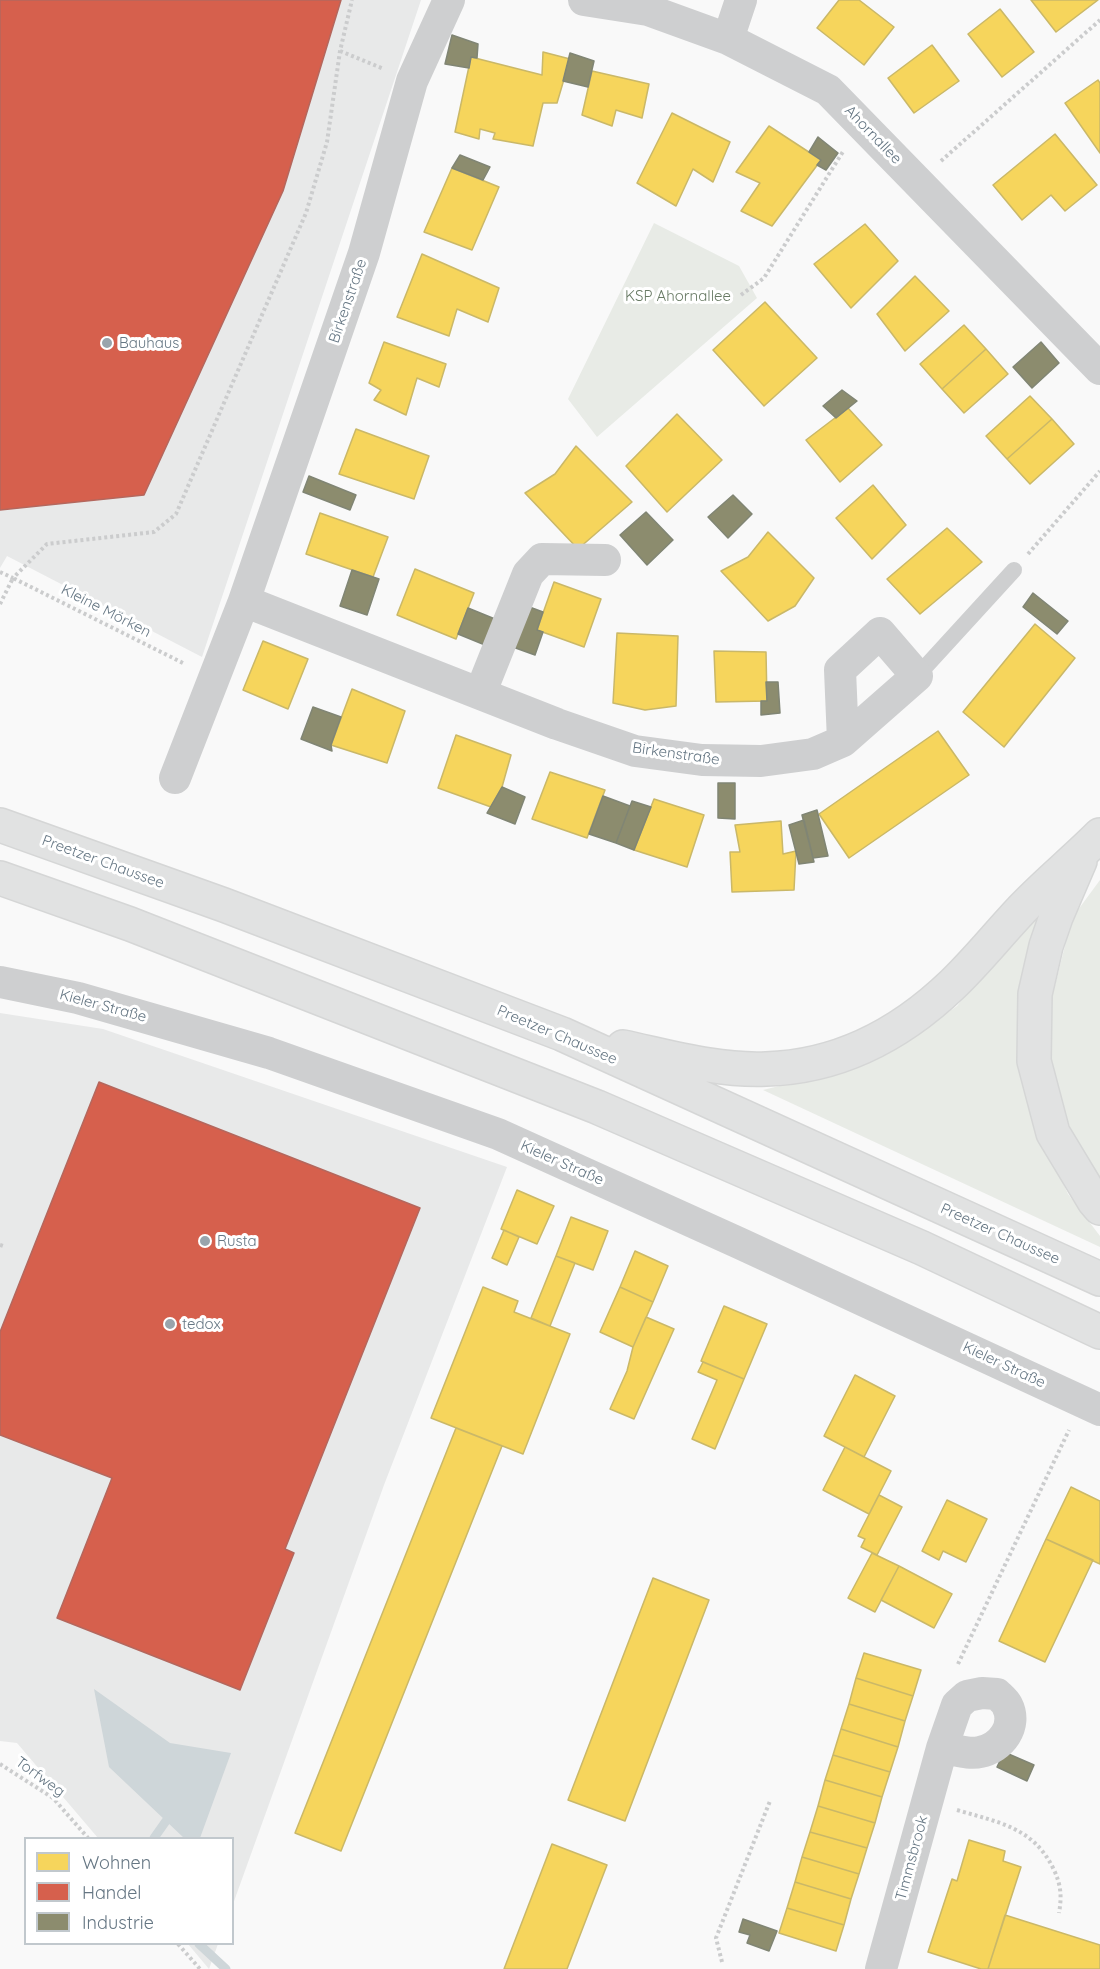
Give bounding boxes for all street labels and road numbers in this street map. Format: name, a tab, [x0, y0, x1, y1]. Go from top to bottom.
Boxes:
street label: Ahornallee	[841, 102, 905, 168]
street label: Birkenstraße	[325, 256, 371, 346]
street label: Kleine Mörken	[58, 581, 154, 641]
street label: Birkenstraße	[631, 739, 721, 769]
street label: Preetzer Chaussee	[39, 832, 167, 892]
street label: Kieler Straße	[58, 986, 148, 1026]
street label: Preetzer Chaussee	[494, 1002, 620, 1068]
street label: Kieler Straße	[518, 1137, 606, 1189]
street label: Preetzer Chaussee	[938, 1200, 1062, 1268]
street label: Kieler Straße	[960, 1338, 1048, 1392]
street label: Torfweg	[12, 1753, 68, 1801]
street label: Timmsbrook	[892, 1813, 932, 1903]

